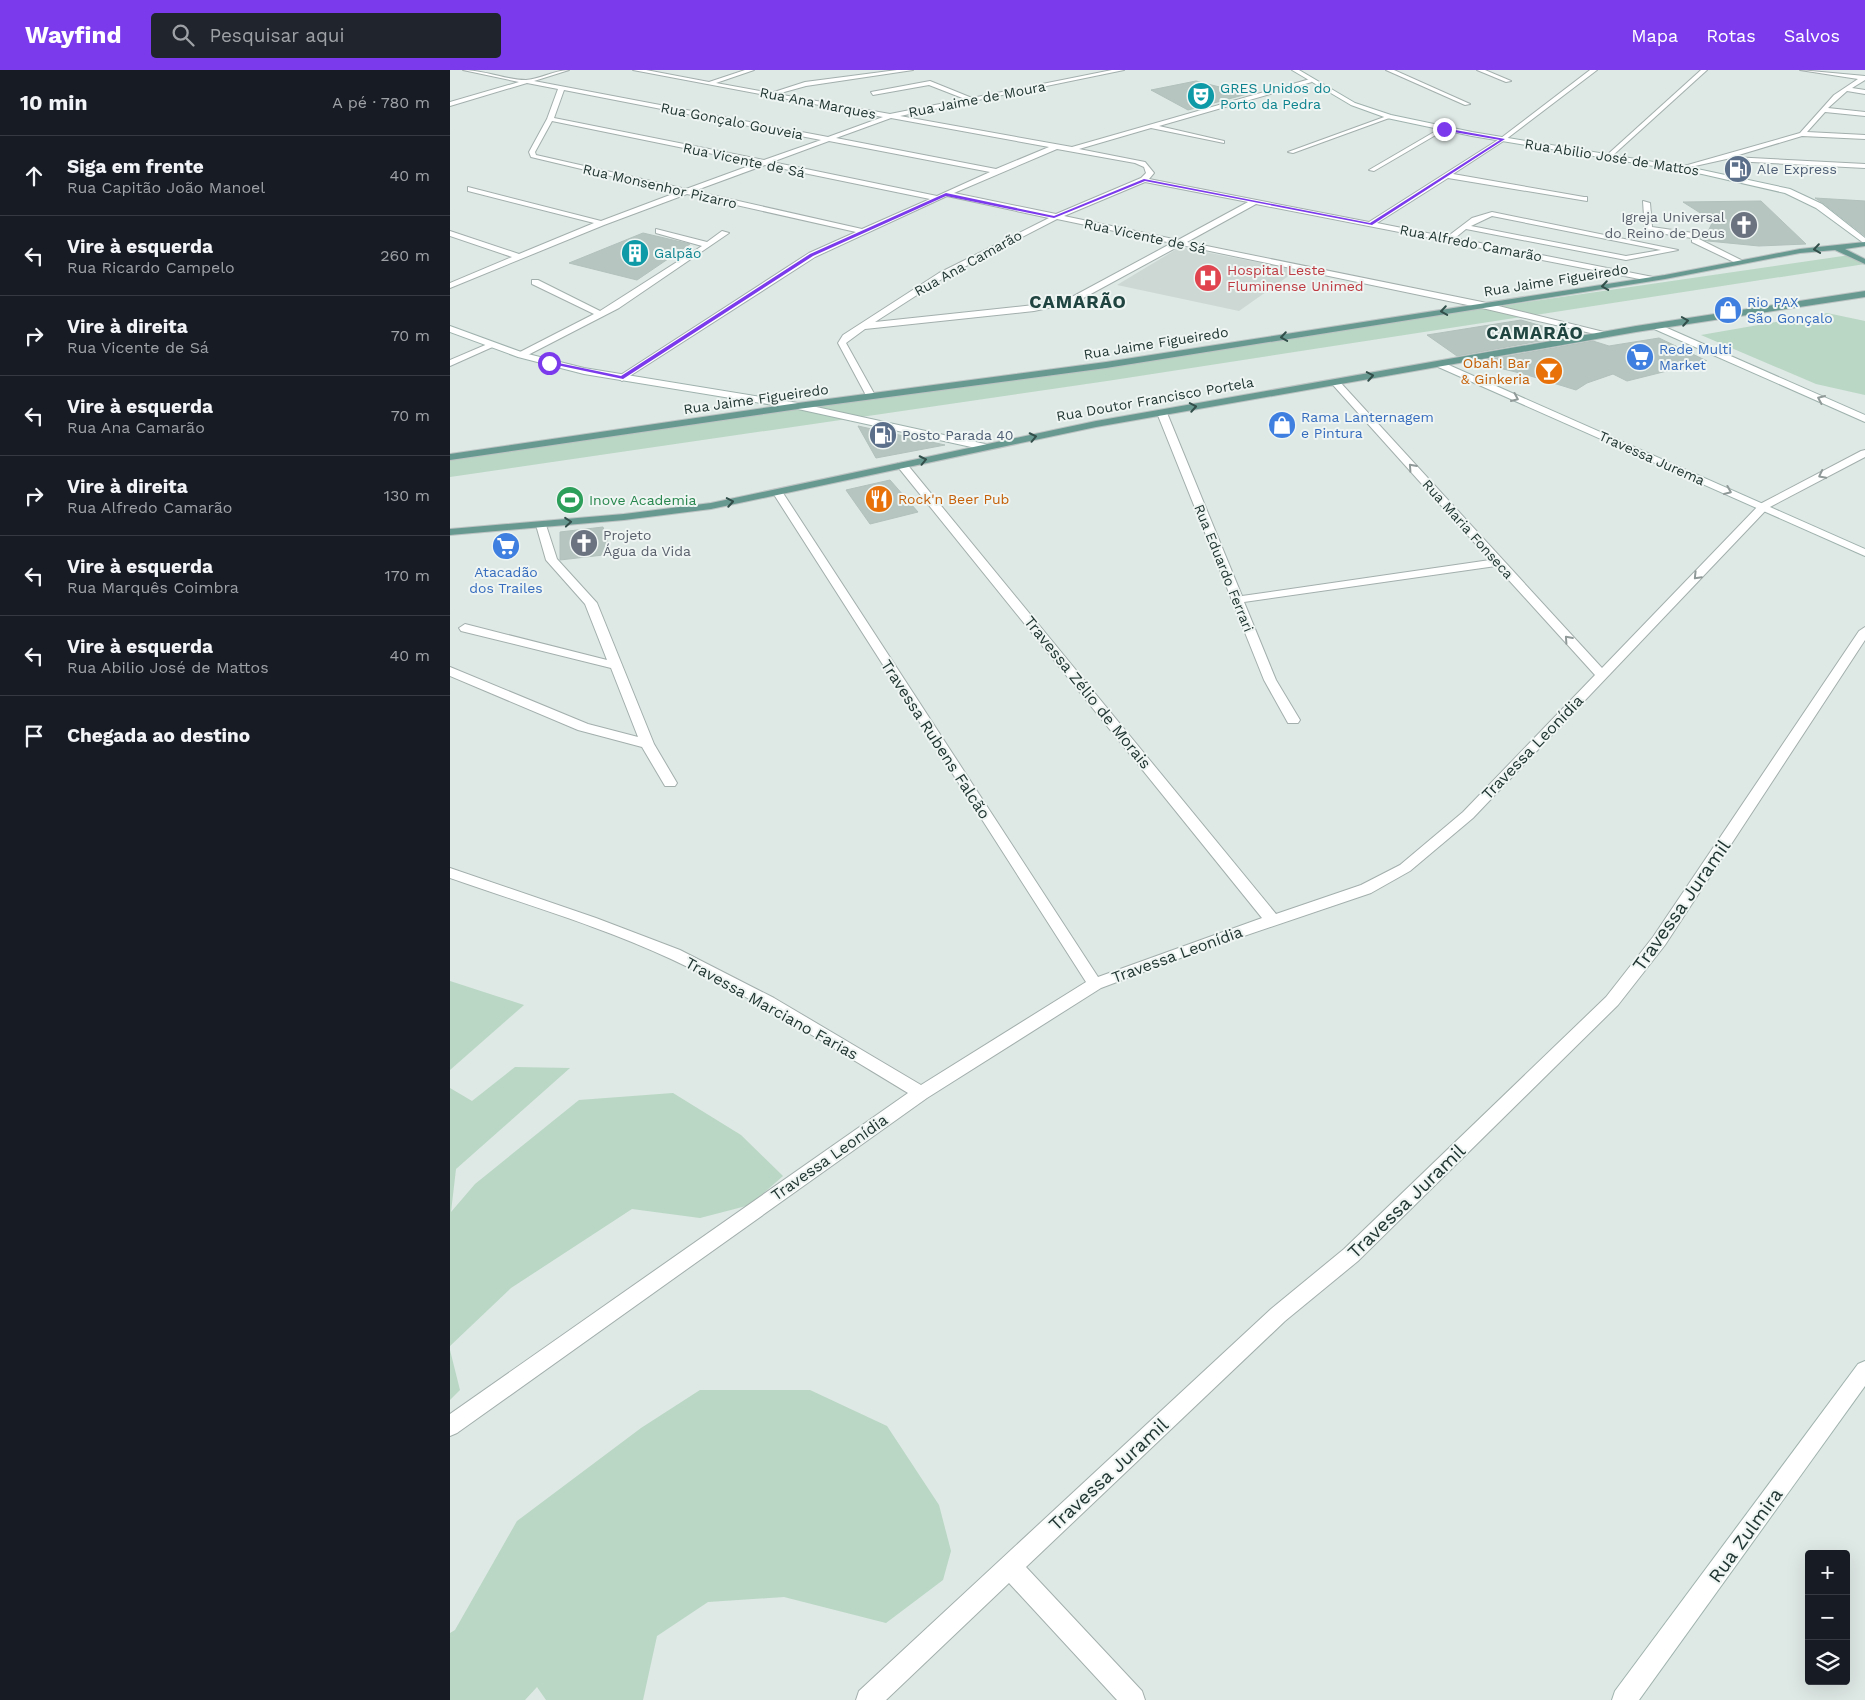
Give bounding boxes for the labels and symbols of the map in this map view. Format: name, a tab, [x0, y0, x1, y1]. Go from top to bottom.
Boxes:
street label: Rua Jaime de Moura	[907, 78, 1047, 120]
place label: GRES Unidos do Porto da Pedra	[1220, 80, 1331, 112]
theatre icon: GRES Unidos do Porto da Pedra	[1186, 81, 1216, 111]
street label: Rua Ana Marques	[759, 84, 877, 122]
street label: Rua Gonçalo Gouveia	[659, 99, 805, 143]
route end	[1433, 118, 1456, 141]
street label: Rua Abilio José de Mattos	[1524, 135, 1700, 179]
street label: Rua Vicente de Sá	[682, 139, 806, 181]
fuel station icon: Ale Express	[1723, 154, 1753, 184]
street label: Rua Monsenhor Pizarro	[581, 160, 739, 212]
place label: Ale Express	[1757, 161, 1837, 177]
place label: Igreja Universal do Reino de Deus	[1605, 209, 1726, 241]
church icon: Igreja Universal do Reino de Deus	[1729, 210, 1759, 240]
street label: Rua Vicente de Sá	[1083, 215, 1207, 257]
street label: Rua Alfredo Camarão	[1398, 221, 1544, 265]
street label: Rua Ana Camarão	[911, 227, 1025, 299]
building icon: Galpão	[620, 238, 650, 268]
one-way arrow	[1812, 243, 1821, 253]
place label: Galpão	[654, 245, 701, 261]
street label: Rua Jaime Figueiredo	[1483, 261, 1629, 299]
place label: Hospital Leste Fluminense Unimed	[1227, 262, 1364, 294]
hospital icon: Hospital Leste Fluminense Unimed	[1193, 263, 1223, 293]
one-way arrow	[1600, 281, 1609, 291]
district label: CAMARÃO	[1029, 291, 1127, 312]
place label: Rio PAX São Gonçalo	[1747, 294, 1833, 326]
shop icon: Rio PAX São Gonçalo	[1713, 295, 1743, 325]
one-way arrow	[1440, 306, 1449, 316]
one-way arrow	[1681, 317, 1690, 327]
district label: CAMARÃO	[1486, 322, 1584, 343]
street label: Rua Jaime Figueiredo	[1083, 324, 1229, 362]
one-way arrow	[1279, 331, 1287, 342]
place label: Rede Multi Market	[1659, 341, 1732, 373]
supermarket icon: Rede Multi Market	[1625, 342, 1655, 372]
route start	[538, 352, 561, 375]
place label: Obah! Bar & Ginkeria	[1461, 355, 1530, 387]
bar icon: Obah! Bar & Ginkeria	[1534, 356, 1564, 386]
one-way arrow	[1366, 372, 1375, 382]
street label: Rua Doutor Francisco Portela	[1055, 374, 1255, 424]
street label: Rua Jaime Figueiredo	[682, 381, 830, 417]
one-way arrow	[1510, 391, 1519, 402]
one-way arrow	[1817, 395, 1826, 406]
one-way arrow	[1188, 403, 1197, 413]
place label: Rama Lanternagem e Pintura	[1301, 409, 1434, 441]
shop icon: Rama Lanternagem e Pintura	[1267, 410, 1297, 440]
fuel station icon: Posto Parada 40	[868, 420, 898, 450]
place label: Posto Parada 40	[902, 427, 1014, 443]
street label: Travessa Jurema	[1597, 427, 1707, 489]
one-way arrow	[1029, 432, 1037, 443]
one-way arrow	[918, 456, 927, 466]
one-way arrow	[1409, 463, 1418, 472]
one-way arrow	[1818, 469, 1827, 479]
street label: Rua Maria Fonseca	[1419, 476, 1517, 582]
restaurant icon: Rock'n Beer Pub	[864, 484, 894, 514]
one-way arrow	[1723, 484, 1732, 495]
sports icon: Inove Academia	[555, 485, 585, 515]
place label: Rock'n Beer Pub	[898, 491, 1009, 507]
place label: Inove Academia	[589, 492, 697, 508]
one-way arrow	[725, 498, 734, 508]
street label: Rua Eduardo Ferrari	[1191, 502, 1257, 634]
one-way arrow	[565, 517, 573, 528]
place label: Projeto Água da Vida	[603, 527, 691, 559]
church icon: Projeto Água da Vida	[569, 528, 599, 558]
supermarket icon: Atacadão dos Trailes	[491, 531, 521, 561]
place label: Atacadão dos Trailes	[469, 564, 543, 596]
one-way arrow	[1694, 570, 1703, 579]
street label: Travessa Zélio de Morais	[1020, 612, 1155, 773]
one-way arrow	[1565, 636, 1574, 645]
street label: Travessa Rubens Falcão	[877, 656, 994, 822]
street label: Travessa Leonídia	[1478, 691, 1587, 804]
street label: Travessa Juramil	[1628, 835, 1735, 975]
street label: Travessa Leonídia	[1109, 922, 1245, 987]
street label: Travessa Marciano Farias	[682, 953, 861, 1064]
street label: Travessa Leonídia	[767, 1110, 891, 1205]
street label: Travessa Juramil	[1343, 1139, 1470, 1263]
street label: Travessa Juramil	[1044, 1413, 1173, 1536]
street label: Rua Zulmira	[1703, 1483, 1788, 1587]

